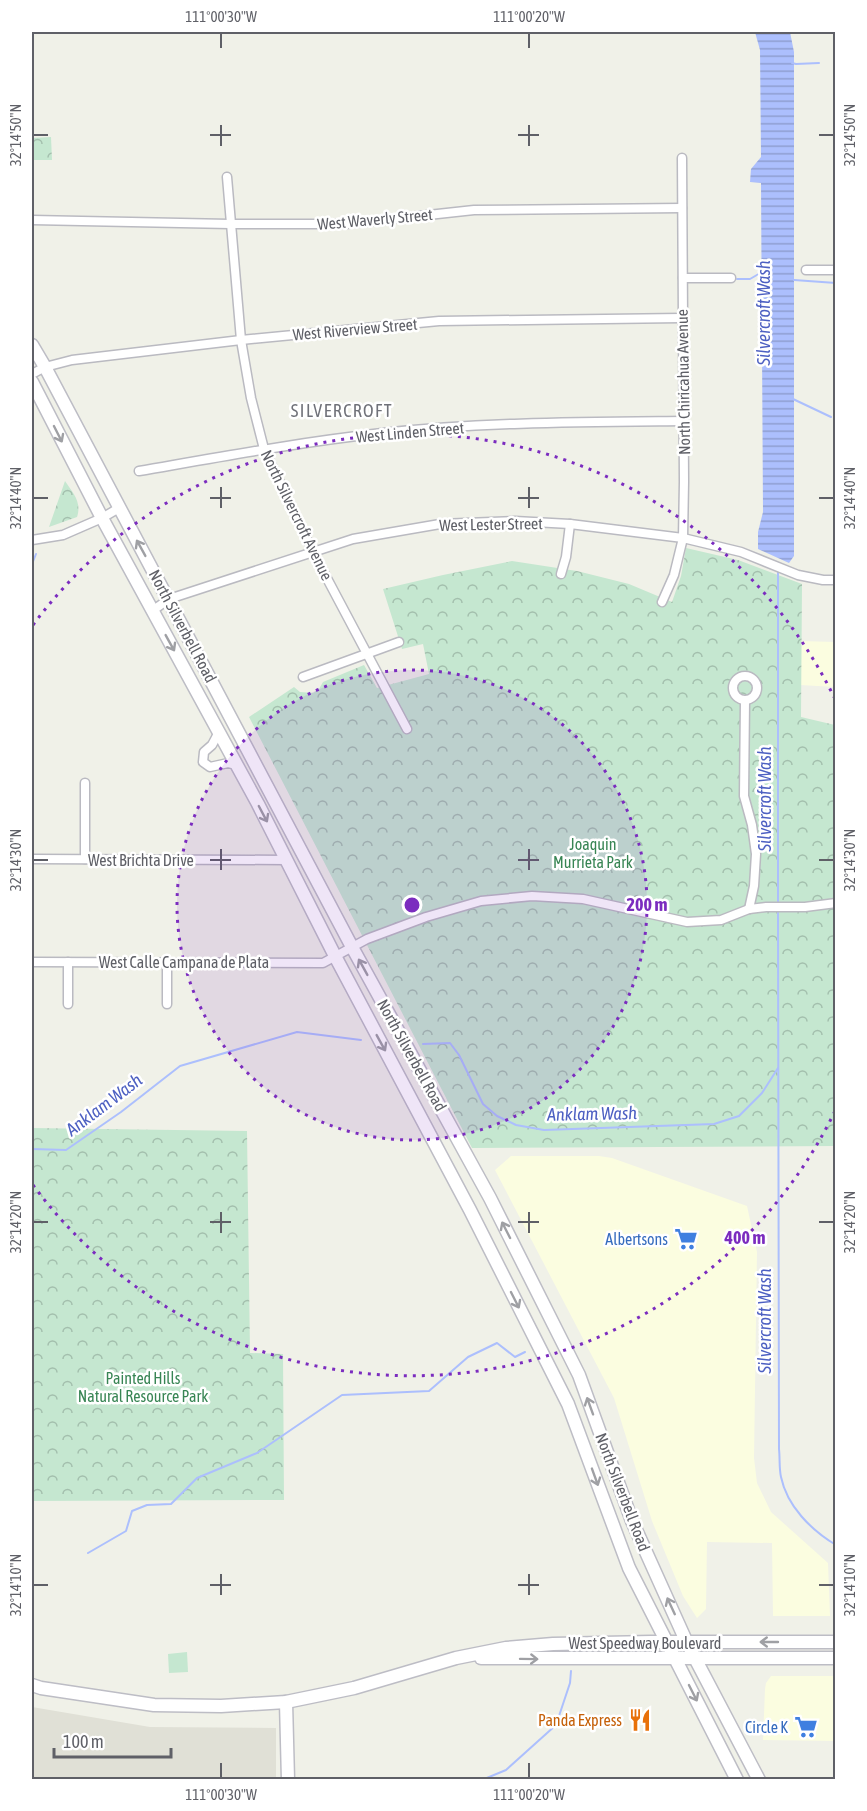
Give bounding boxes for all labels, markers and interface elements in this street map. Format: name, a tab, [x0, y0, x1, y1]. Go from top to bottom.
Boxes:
text: 111°00'30"W	[185, 8, 257, 25]
text: 111°00'20"W	[493, 8, 565, 25]
text: 32°14'50"N	[7, 104, 24, 166]
text: 32°14'50"N	[841, 104, 858, 166]
street label: West Waverly Street	[317, 205, 434, 234]
water label: Silvercroft Wash	[753, 260, 774, 366]
street label: North Chiricahua Avenue	[673, 309, 693, 455]
street label: West Riverview Street	[292, 315, 419, 343]
district label: SILVERCROFT	[291, 400, 393, 421]
street label: West Linden Street	[355, 418, 465, 446]
one-way arrow	[53, 424, 65, 442]
street label: North Silvercroft Avenue	[258, 447, 336, 583]
text: 32°14'40"N	[7, 467, 24, 529]
text: 32°14'40"N	[841, 467, 858, 529]
street label: West Lester Street	[439, 514, 543, 534]
one-way arrow	[134, 540, 146, 557]
street label: North Silverbell Road	[146, 567, 220, 685]
one-way arrow	[164, 634, 176, 651]
water label: Silvercroft Wash	[754, 746, 775, 852]
one-way arrow	[257, 805, 269, 822]
text: 32°14'30"N	[7, 829, 24, 891]
text: 32°14'30"N	[841, 829, 858, 891]
park label: Joaquin Murrieta Park	[553, 835, 633, 871]
street label: West Brichta Drive	[88, 851, 194, 869]
text: 200 m	[627, 894, 667, 915]
centre of rings	[402, 895, 422, 915]
street label: West Calle Campana de Plata	[99, 953, 269, 972]
one-way arrow	[357, 959, 369, 976]
street label: North Silverbell Road	[374, 996, 450, 1114]
one-way arrow	[376, 1035, 388, 1052]
water label: Anklam Wash	[61, 1069, 146, 1141]
water label: Anklam Wash	[546, 1102, 637, 1125]
text: 32°14'20"N	[7, 1191, 24, 1253]
text: 32°14'20"N	[841, 1191, 858, 1253]
one-way arrow	[500, 1222, 512, 1240]
supermarket icon: Albertsons	[673, 1226, 699, 1252]
text: 400 m	[724, 1227, 765, 1248]
place label: Albertsons	[605, 1230, 668, 1248]
water label: Silvercroft Wash	[754, 1268, 775, 1374]
one-way arrow	[510, 1290, 522, 1308]
park label: Painted Hills Natural Resource Park	[78, 1369, 208, 1405]
one-way arrow	[584, 1397, 595, 1416]
street label: North Silverbell Road	[592, 1430, 654, 1554]
one-way arrow	[591, 1467, 602, 1486]
text: 32°14'10"N	[7, 1554, 24, 1616]
text: 32°14'10"N	[841, 1554, 858, 1616]
one-way arrow	[664, 1598, 676, 1616]
street label: West Speedway Boulevard	[569, 1634, 721, 1653]
one-way arrow	[759, 1636, 779, 1648]
one-way arrow	[518, 1653, 538, 1665]
one-way arrow	[687, 1684, 699, 1701]
restaurant icon: Panda Express	[627, 1707, 653, 1733]
place label: Panda Express	[538, 1711, 622, 1730]
supermarket icon: Circle K	[793, 1714, 819, 1740]
place label: Circle K	[745, 1718, 788, 1736]
scale bar	[54, 1721, 171, 1759]
text: 100 m	[63, 1731, 104, 1752]
text: 111°00'30"W	[185, 1786, 257, 1803]
text: 111°00'20"W	[493, 1786, 565, 1803]

